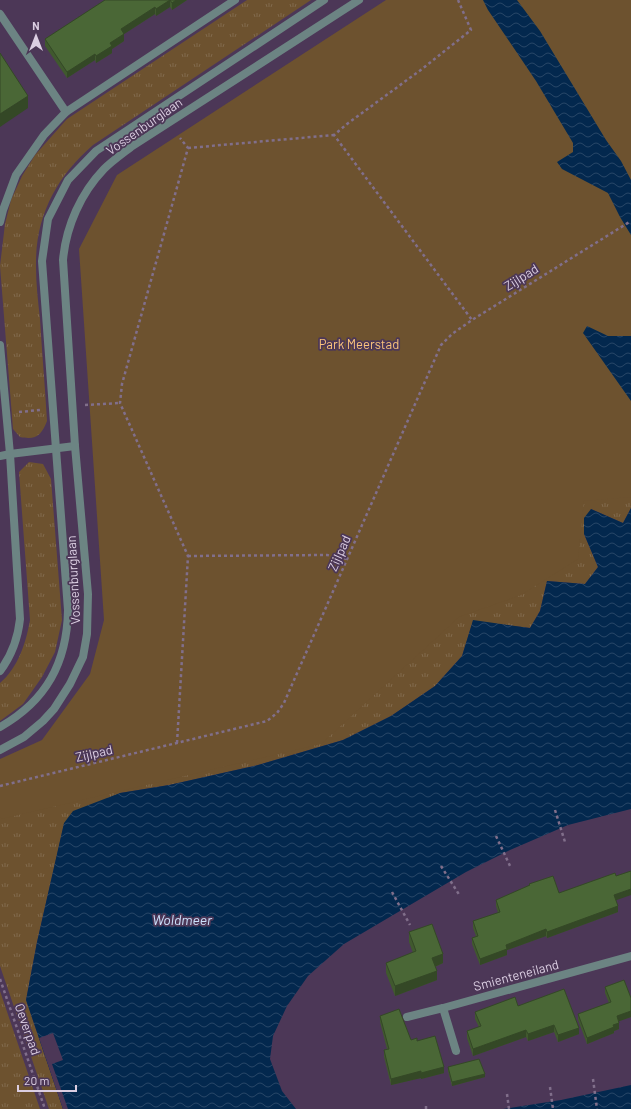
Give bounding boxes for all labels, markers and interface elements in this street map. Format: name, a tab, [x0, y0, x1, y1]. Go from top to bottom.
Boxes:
north arrow	[16, 16, 56, 56]
text: N	[32, 19, 40, 32]
street label: Vossenburglaan	[103, 94, 185, 158]
street label: Zijlpad	[501, 260, 541, 294]
park label: Park Meerstad	[319, 336, 399, 352]
street label: Zijlpad	[324, 533, 354, 573]
street label: Vossenburglaan	[63, 535, 83, 625]
street label: Zijlpad	[74, 741, 114, 765]
water label: Woldmeer	[152, 911, 213, 928]
street label: Smienteneiland	[471, 956, 561, 994]
street label: Oeverpad	[12, 1001, 44, 1057]
scale bar	[18, 1067, 76, 1093]
text: 20 m	[24, 1073, 50, 1087]

